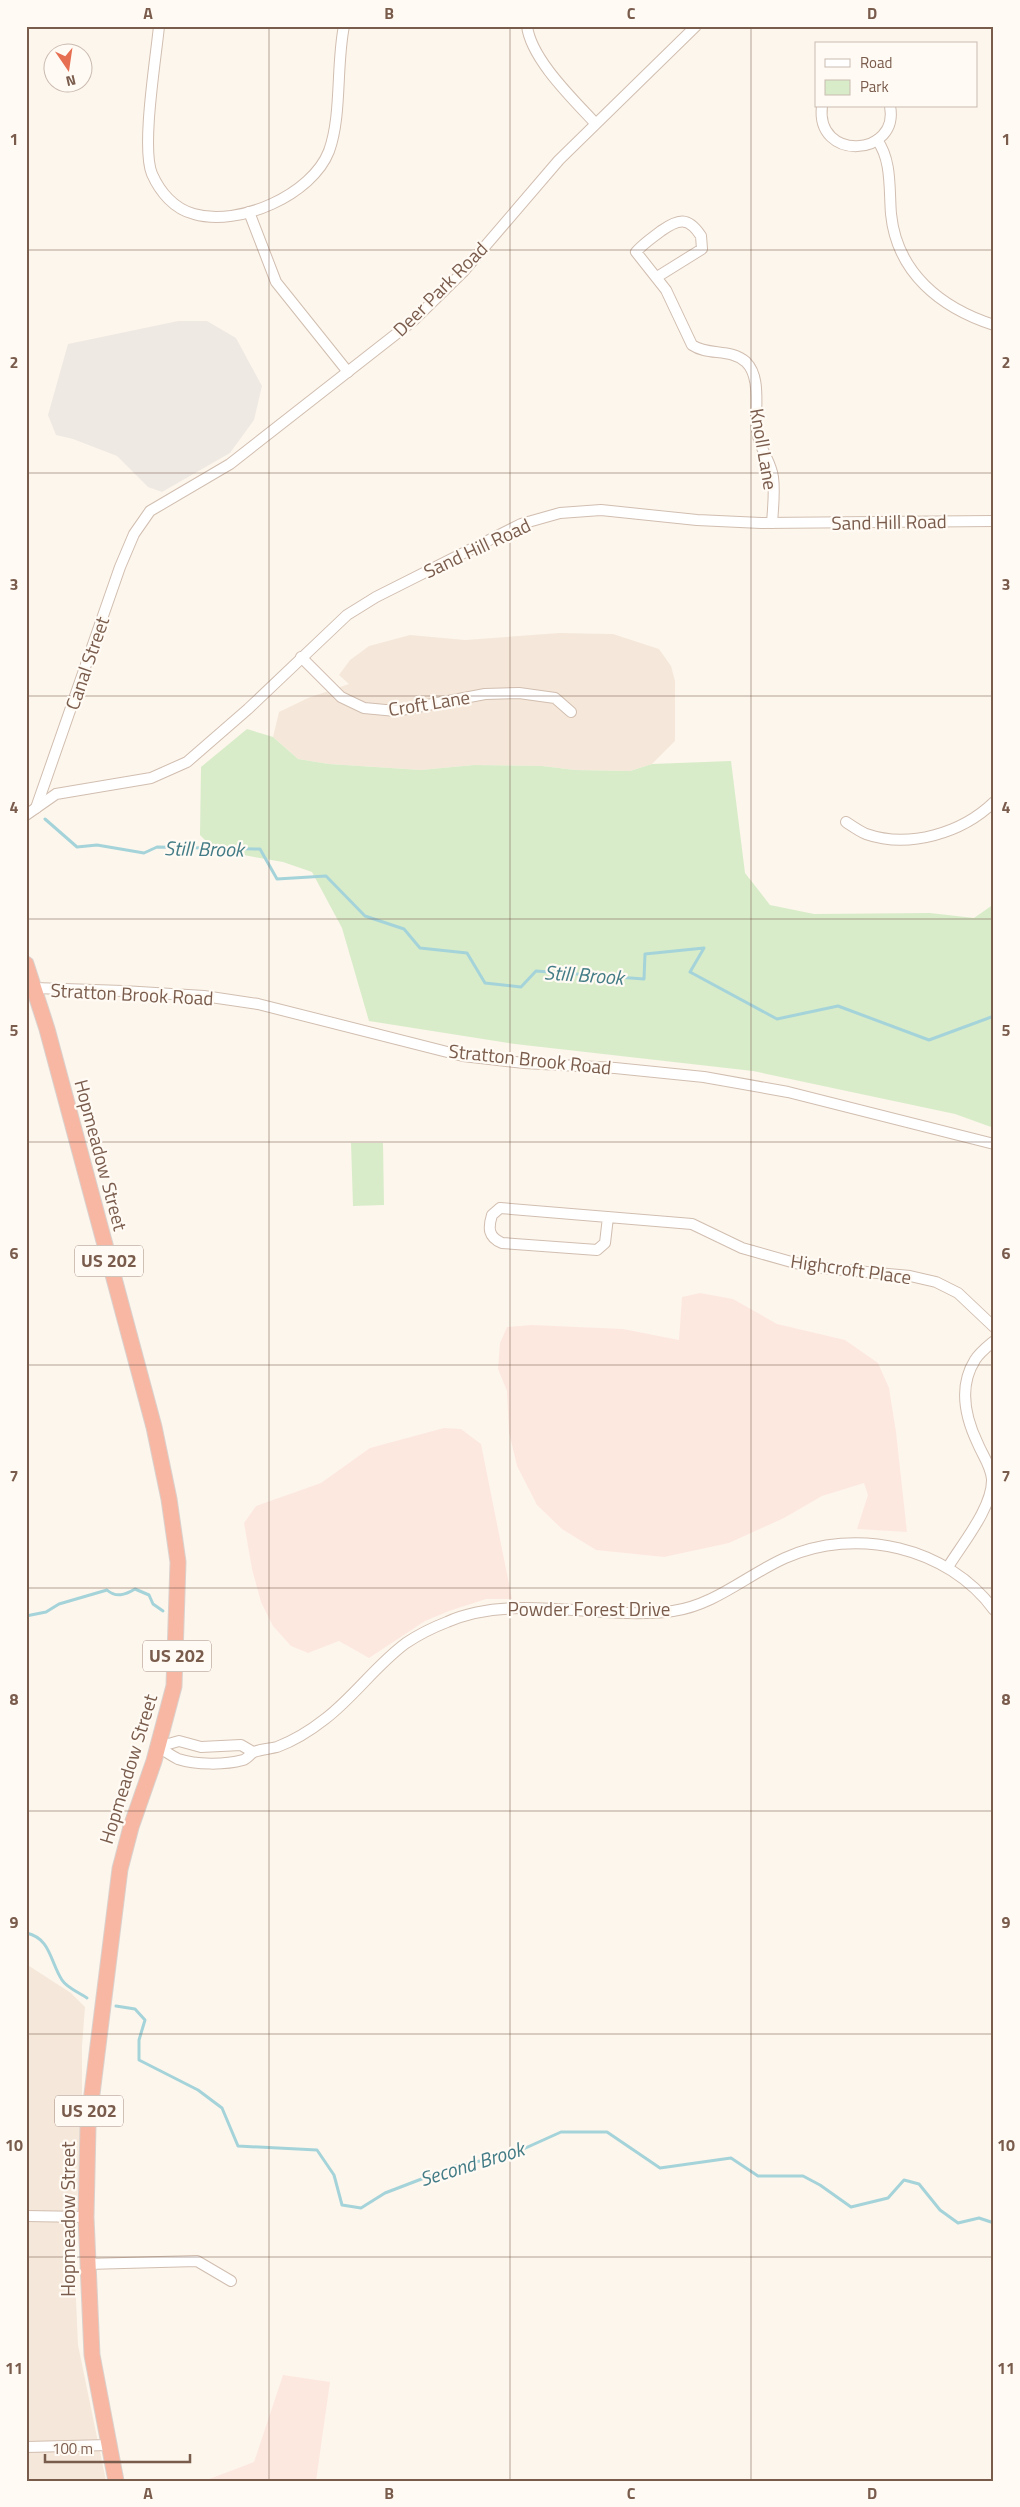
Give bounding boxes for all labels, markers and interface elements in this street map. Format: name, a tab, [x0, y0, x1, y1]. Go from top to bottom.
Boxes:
text: A	[143, 1, 153, 25]
text: B	[384, 1, 394, 25]
text: C	[627, 1, 636, 25]
text: D	[867, 1, 877, 25]
north arrow	[42, 42, 92, 92]
legend	[815, 42, 978, 108]
text: Road	[860, 51, 892, 74]
text: N	[64, 70, 78, 92]
text: Park	[860, 75, 889, 98]
text: 1	[10, 127, 18, 151]
text: 1	[1002, 127, 1010, 151]
street label: Deer Park Road	[386, 235, 494, 343]
text: 2	[10, 350, 18, 374]
text: 2	[1002, 350, 1010, 374]
street label: Knoll Lane	[743, 406, 786, 492]
street label: Sand Hill Road	[831, 506, 947, 537]
street label: Sand Hill Road	[418, 510, 535, 585]
text: 3	[10, 572, 18, 596]
text: 3	[1002, 572, 1010, 596]
street label: Canal Street	[57, 612, 116, 713]
street label: Croft Lane	[386, 682, 472, 723]
text: 4	[10, 795, 19, 819]
text: 4	[1002, 795, 1011, 819]
water label: Still Brook	[164, 832, 246, 865]
water label: Still Brook	[543, 956, 627, 993]
street label: Stratton Brook Road	[50, 975, 214, 1012]
text: 5	[10, 1018, 19, 1042]
text: 5	[1002, 1018, 1011, 1042]
street label: Stratton Brook Road	[447, 1036, 613, 1081]
street label: Hopmeadow Street	[67, 1076, 136, 1234]
text: 6	[10, 1241, 19, 1265]
text: 6	[1002, 1241, 1011, 1265]
road number: US 202	[75, 1246, 143, 1276]
street label: Highcroft Place	[789, 1246, 913, 1291]
text: 7	[10, 1464, 18, 1488]
text: 7	[1002, 1464, 1010, 1488]
street label: Powder Forest Drive	[508, 1594, 670, 1623]
road number: US 202	[143, 1640, 211, 1672]
text: 8	[10, 1687, 19, 1711]
text: 8	[1002, 1687, 1011, 1711]
street label: Hopmeadow Street	[91, 1690, 164, 1847]
text: 9	[10, 1910, 19, 1934]
text: 9	[1002, 1910, 1011, 1934]
road number: US 202	[55, 2096, 123, 2126]
water label: Second Brook	[416, 2132, 530, 2194]
text: 10	[5, 2133, 23, 2157]
text: 10	[997, 2133, 1015, 2157]
street label: Hopmeadow Street	[53, 2141, 82, 2297]
text: 11	[5, 2356, 23, 2380]
text: 11	[997, 2356, 1015, 2380]
scale bar	[45, 2432, 190, 2464]
text: 100 m	[52, 2437, 93, 2460]
text: A	[143, 2481, 153, 2505]
text: B	[384, 2481, 394, 2505]
text: C	[627, 2481, 636, 2505]
text: D	[867, 2481, 877, 2505]

